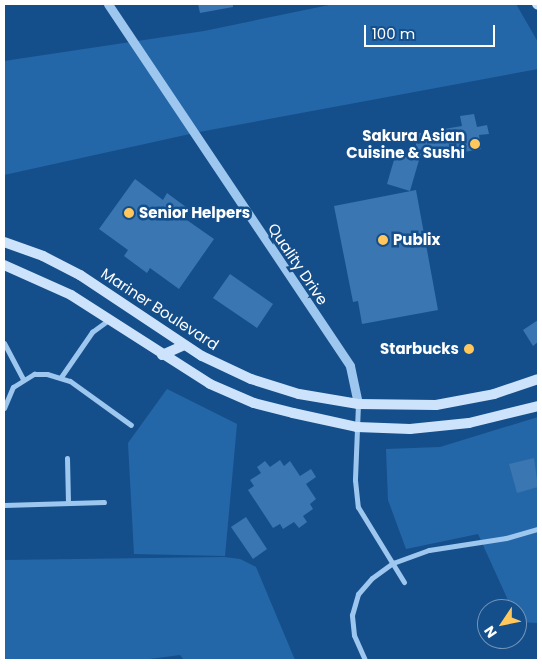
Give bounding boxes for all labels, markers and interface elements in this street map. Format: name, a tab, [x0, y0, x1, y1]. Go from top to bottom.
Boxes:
scale bar	[367, 15, 498, 47]
text: 100 m	[372, 23, 415, 44]
place label: Sakura Asian Cuisine & Sushi	[346, 126, 465, 161]
marker: Sakura Asian Cuisine & Sushi	[469, 138, 481, 150]
place label: Senior Helpers	[139, 204, 250, 222]
marker: Senior Helpers	[123, 207, 135, 219]
street label: Quality Drive	[264, 220, 332, 308]
place label: Publix	[393, 231, 440, 249]
marker: Publix	[377, 234, 389, 246]
street label: Mariner Boulevard	[98, 264, 222, 354]
place label: Starbucks	[380, 340, 459, 358]
marker: Starbucks	[463, 343, 475, 355]
north arrow	[477, 599, 527, 649]
text: N	[479, 622, 502, 642]

